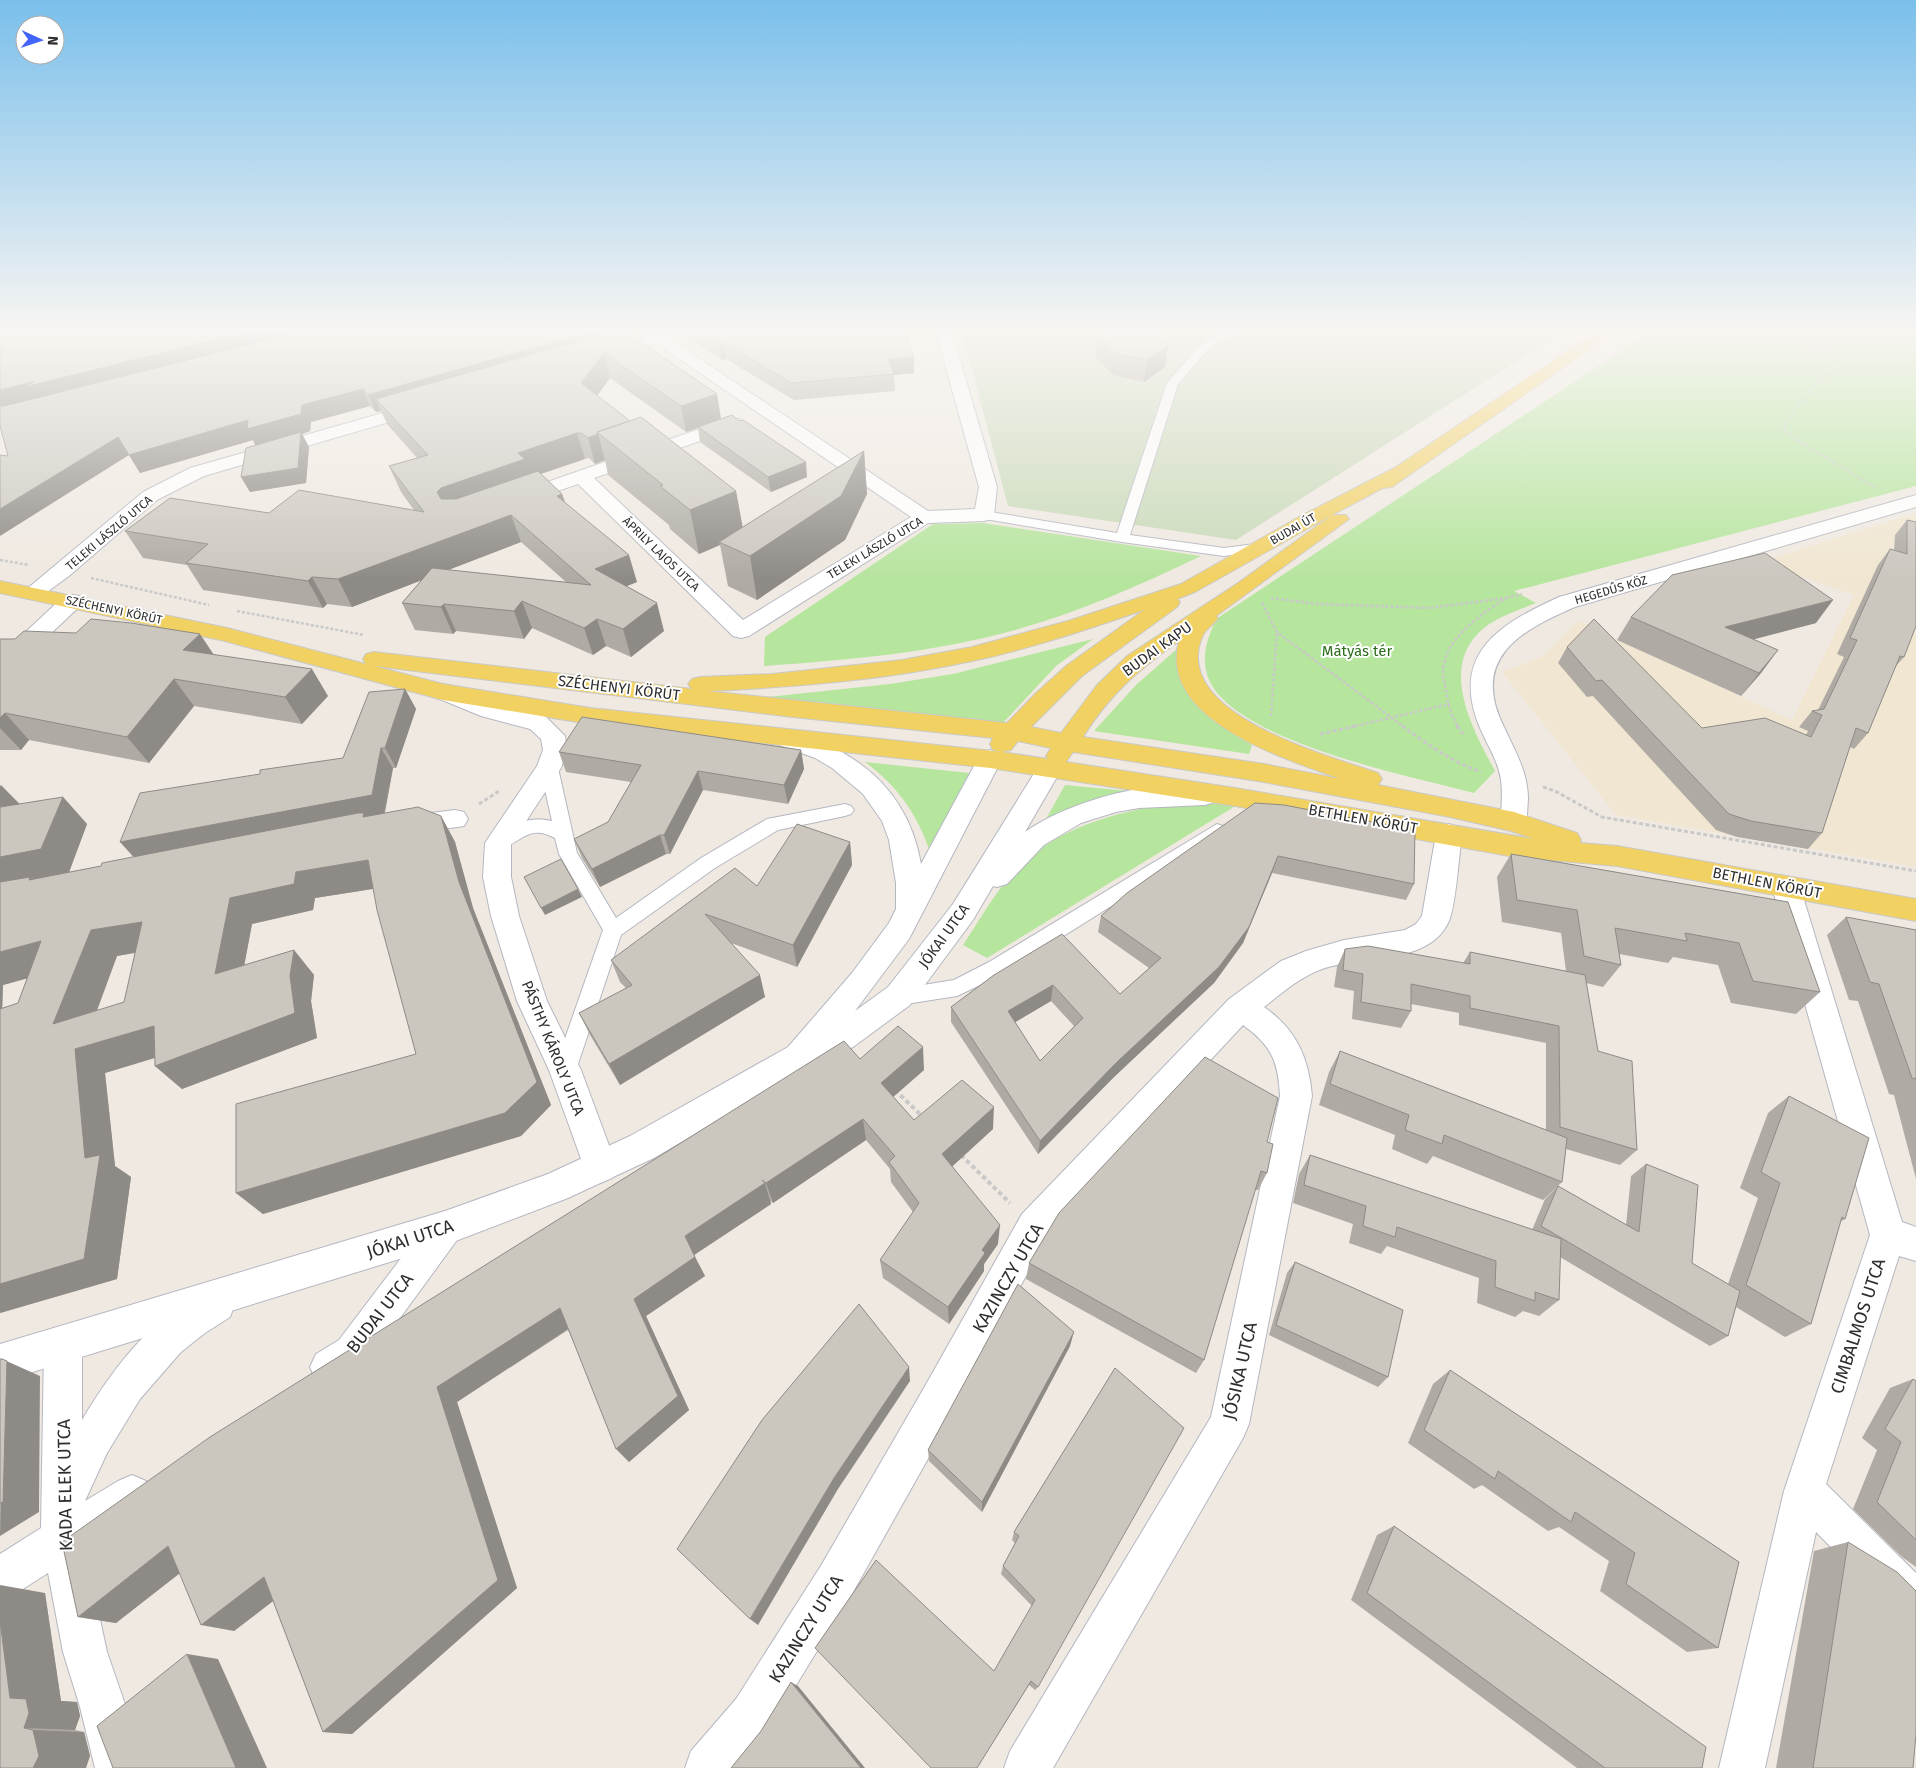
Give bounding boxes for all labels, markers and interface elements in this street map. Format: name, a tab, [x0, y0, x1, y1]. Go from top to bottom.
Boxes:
north arrow	[15, 15, 65, 65]
text: N	[44, 36, 61, 46]
street label: TELEKI LÁSZLÓ UTCA	[62, 492, 155, 573]
street label: BUDAI ÚT	[1267, 509, 1319, 548]
street label: ÁPRILY LAJOS UTCA	[620, 513, 703, 594]
street label: TELEKI LÁSZLÓ UTCA	[824, 513, 925, 582]
street label: HEGEDŰS KÖZ	[1573, 571, 1649, 607]
street label: SZÉCHENYI KÖRÚT	[64, 591, 165, 627]
street label: BUDAI KAPU	[1119, 618, 1195, 680]
park label: Mátyás tér	[1322, 642, 1392, 660]
street label: SZÉCHENYI KÖRÚT	[557, 672, 681, 704]
street label: BETHLEN KÖRÚT	[1307, 801, 1419, 837]
street label: BETHLEN KÖRÚT	[1711, 864, 1823, 902]
street label: JÓKAI UTCA	[915, 900, 974, 972]
street label: PÁSTHY KÁROLY UTCA	[518, 978, 588, 1118]
street label: JÓKAI UTCA	[364, 1214, 457, 1263]
street label: KAZINCZY UTCA	[968, 1219, 1049, 1337]
street label: CIMBALMOS UTCA	[1826, 1255, 1890, 1397]
street label: BUDAI UTCA	[342, 1268, 419, 1357]
street label: JÓSIKA UTCA	[1218, 1319, 1262, 1422]
street label: KADA ELEK UTCA	[53, 1418, 77, 1551]
street label: KAZINCZY UTCA	[764, 1570, 848, 1687]

